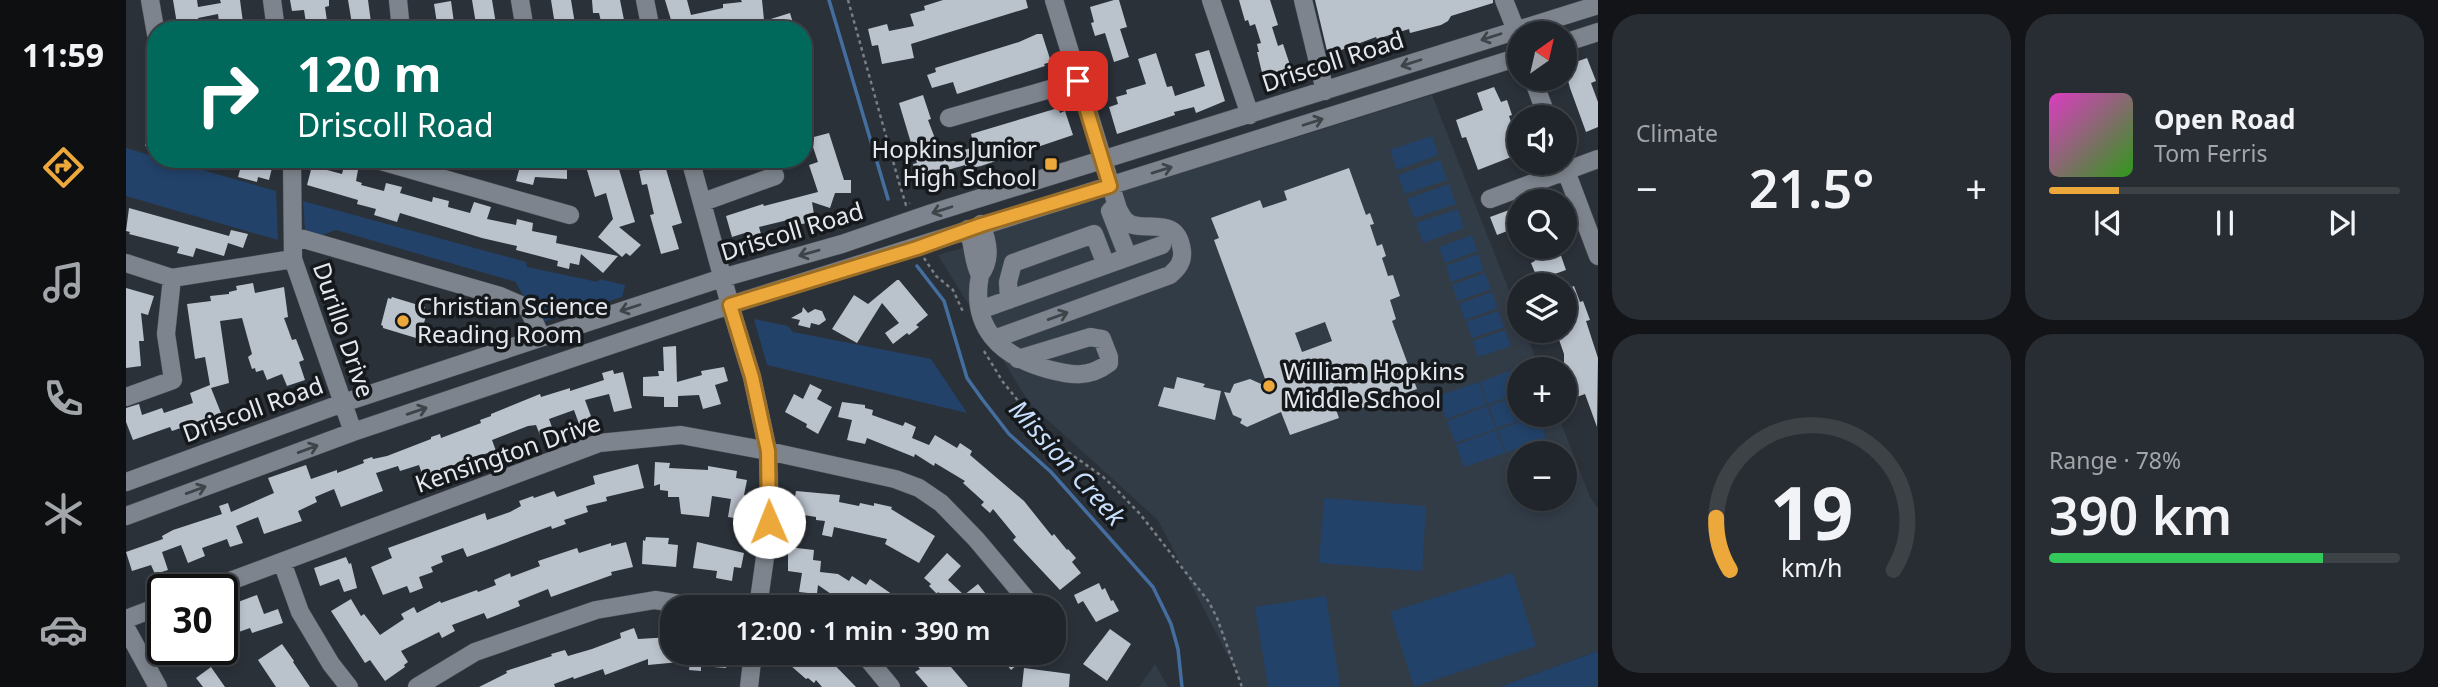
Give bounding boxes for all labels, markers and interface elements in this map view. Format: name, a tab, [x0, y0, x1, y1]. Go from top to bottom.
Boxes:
north arrow	[1507, 21, 1577, 91]
map controls	[1507, 21, 1577, 511]
street label: Driscoll Road	[1257, 22, 1408, 99]
one-way arrow	[1480, 31, 1502, 44]
text: 11:59	[22, 33, 104, 76]
text: 120 m	[297, 40, 442, 106]
icon: right	[182, 49, 273, 140]
pin	[1048, 51, 1108, 111]
one-way arrow	[1400, 58, 1422, 70]
icon: arrive	[1059, 62, 1097, 100]
text: Open Road	[2154, 101, 2296, 137]
text: Driscoll Road	[297, 103, 494, 146]
button: sound	[1507, 105, 1577, 175]
one-way arrow	[1302, 115, 1324, 128]
text: Climate	[1636, 117, 1718, 149]
place label: Hopkins Junior High School	[872, 132, 1037, 193]
text: Tom Ferris	[2154, 137, 2267, 169]
icon: directions	[39, 143, 88, 192]
text: 21.5°	[1749, 152, 1874, 223]
marker: Hopkins Junior High School	[1043, 156, 1059, 172]
text: −	[1636, 162, 1658, 214]
text: +	[1965, 162, 1987, 214]
one-way arrow	[1151, 163, 1173, 176]
button: search	[1507, 189, 1577, 259]
street label: Driscoll Road	[716, 193, 867, 268]
one-way arrow	[931, 204, 953, 217]
icon: previous	[2089, 204, 2127, 242]
icon: pause	[2206, 204, 2244, 242]
icon: next	[2323, 204, 2361, 242]
one-way arrow	[799, 248, 821, 261]
icon: music	[39, 258, 88, 307]
street label: Durillo Drive	[306, 258, 383, 402]
button: layers	[1507, 273, 1577, 343]
place label: Christian Science Reading Room	[417, 289, 608, 350]
one-way arrow	[619, 303, 641, 316]
one-way arrow	[1046, 309, 1068, 321]
marker: Christian Science Reading Room	[395, 313, 411, 329]
place label: William Hopkins Middle School	[1283, 354, 1465, 415]
button: +	[1507, 357, 1577, 427]
street label: Driscoll Road	[178, 368, 327, 449]
icon: phone	[39, 374, 88, 423]
marker: William Hopkins Middle School	[1261, 378, 1277, 394]
water label: Mission Creek	[1001, 392, 1135, 534]
one-way arrow	[406, 403, 428, 416]
street label: Kensington Drive	[410, 405, 605, 500]
button: −	[1507, 441, 1577, 511]
one-way arrow	[296, 442, 318, 454]
text: Range · 78%	[2049, 444, 2181, 476]
text: 19	[1770, 462, 1853, 561]
text: 390 km	[2049, 479, 2232, 550]
one-way arrow	[184, 483, 206, 496]
position arrow	[732, 485, 806, 559]
icon: climate	[39, 489, 88, 538]
text: km/h	[1781, 549, 1842, 583]
speed limit sign: 30	[147, 574, 238, 665]
icon: car	[39, 605, 88, 654]
text: 12:00 · 1 min · 390 m	[736, 612, 990, 648]

